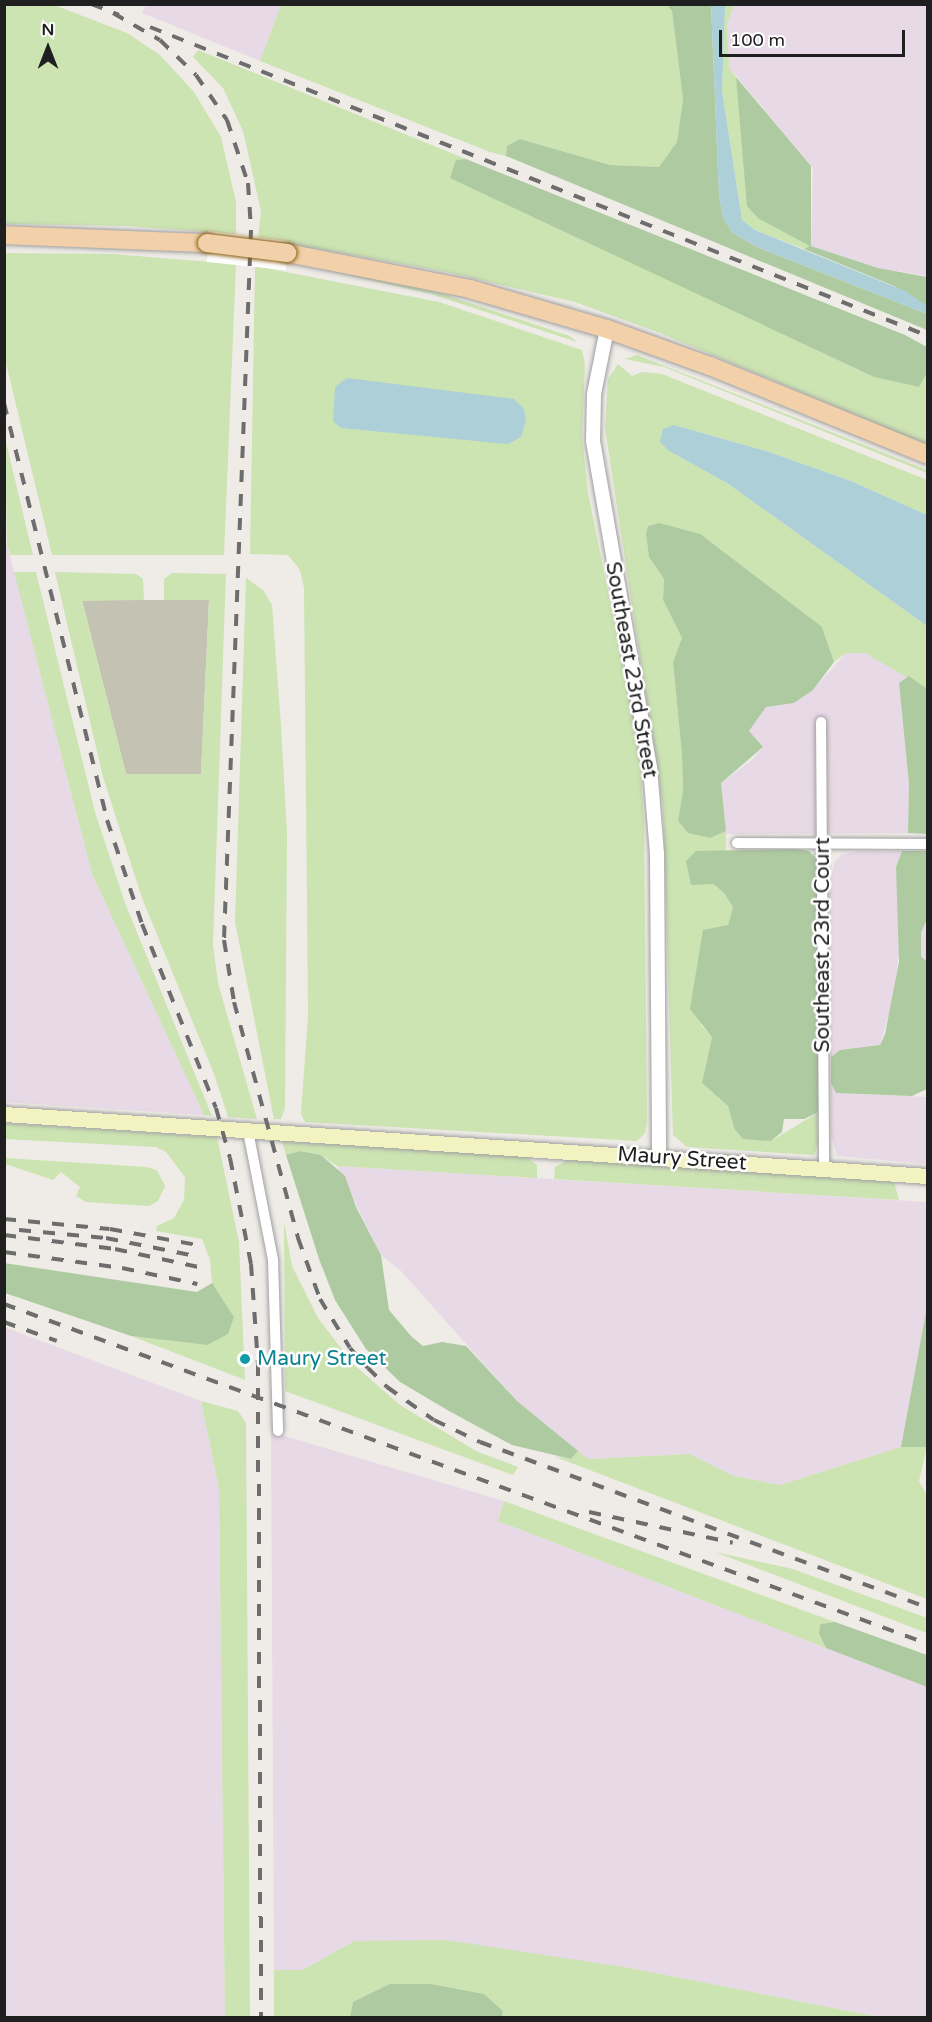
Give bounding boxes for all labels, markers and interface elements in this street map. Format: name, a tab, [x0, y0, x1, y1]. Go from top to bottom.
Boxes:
north arrow	[18, 18, 78, 78]
scale bar	[722, 18, 908, 56]
text: N	[42, 20, 54, 40]
text: 100 m	[730, 29, 785, 51]
street label: Southeast 23rd Street	[600, 560, 662, 780]
street label: Southeast 23rd Court	[810, 837, 836, 1053]
street label: Maury Street	[616, 1142, 748, 1176]
place label: Maury Street	[257, 1346, 387, 1372]
marker: Maury Street	[238, 1352, 252, 1366]

